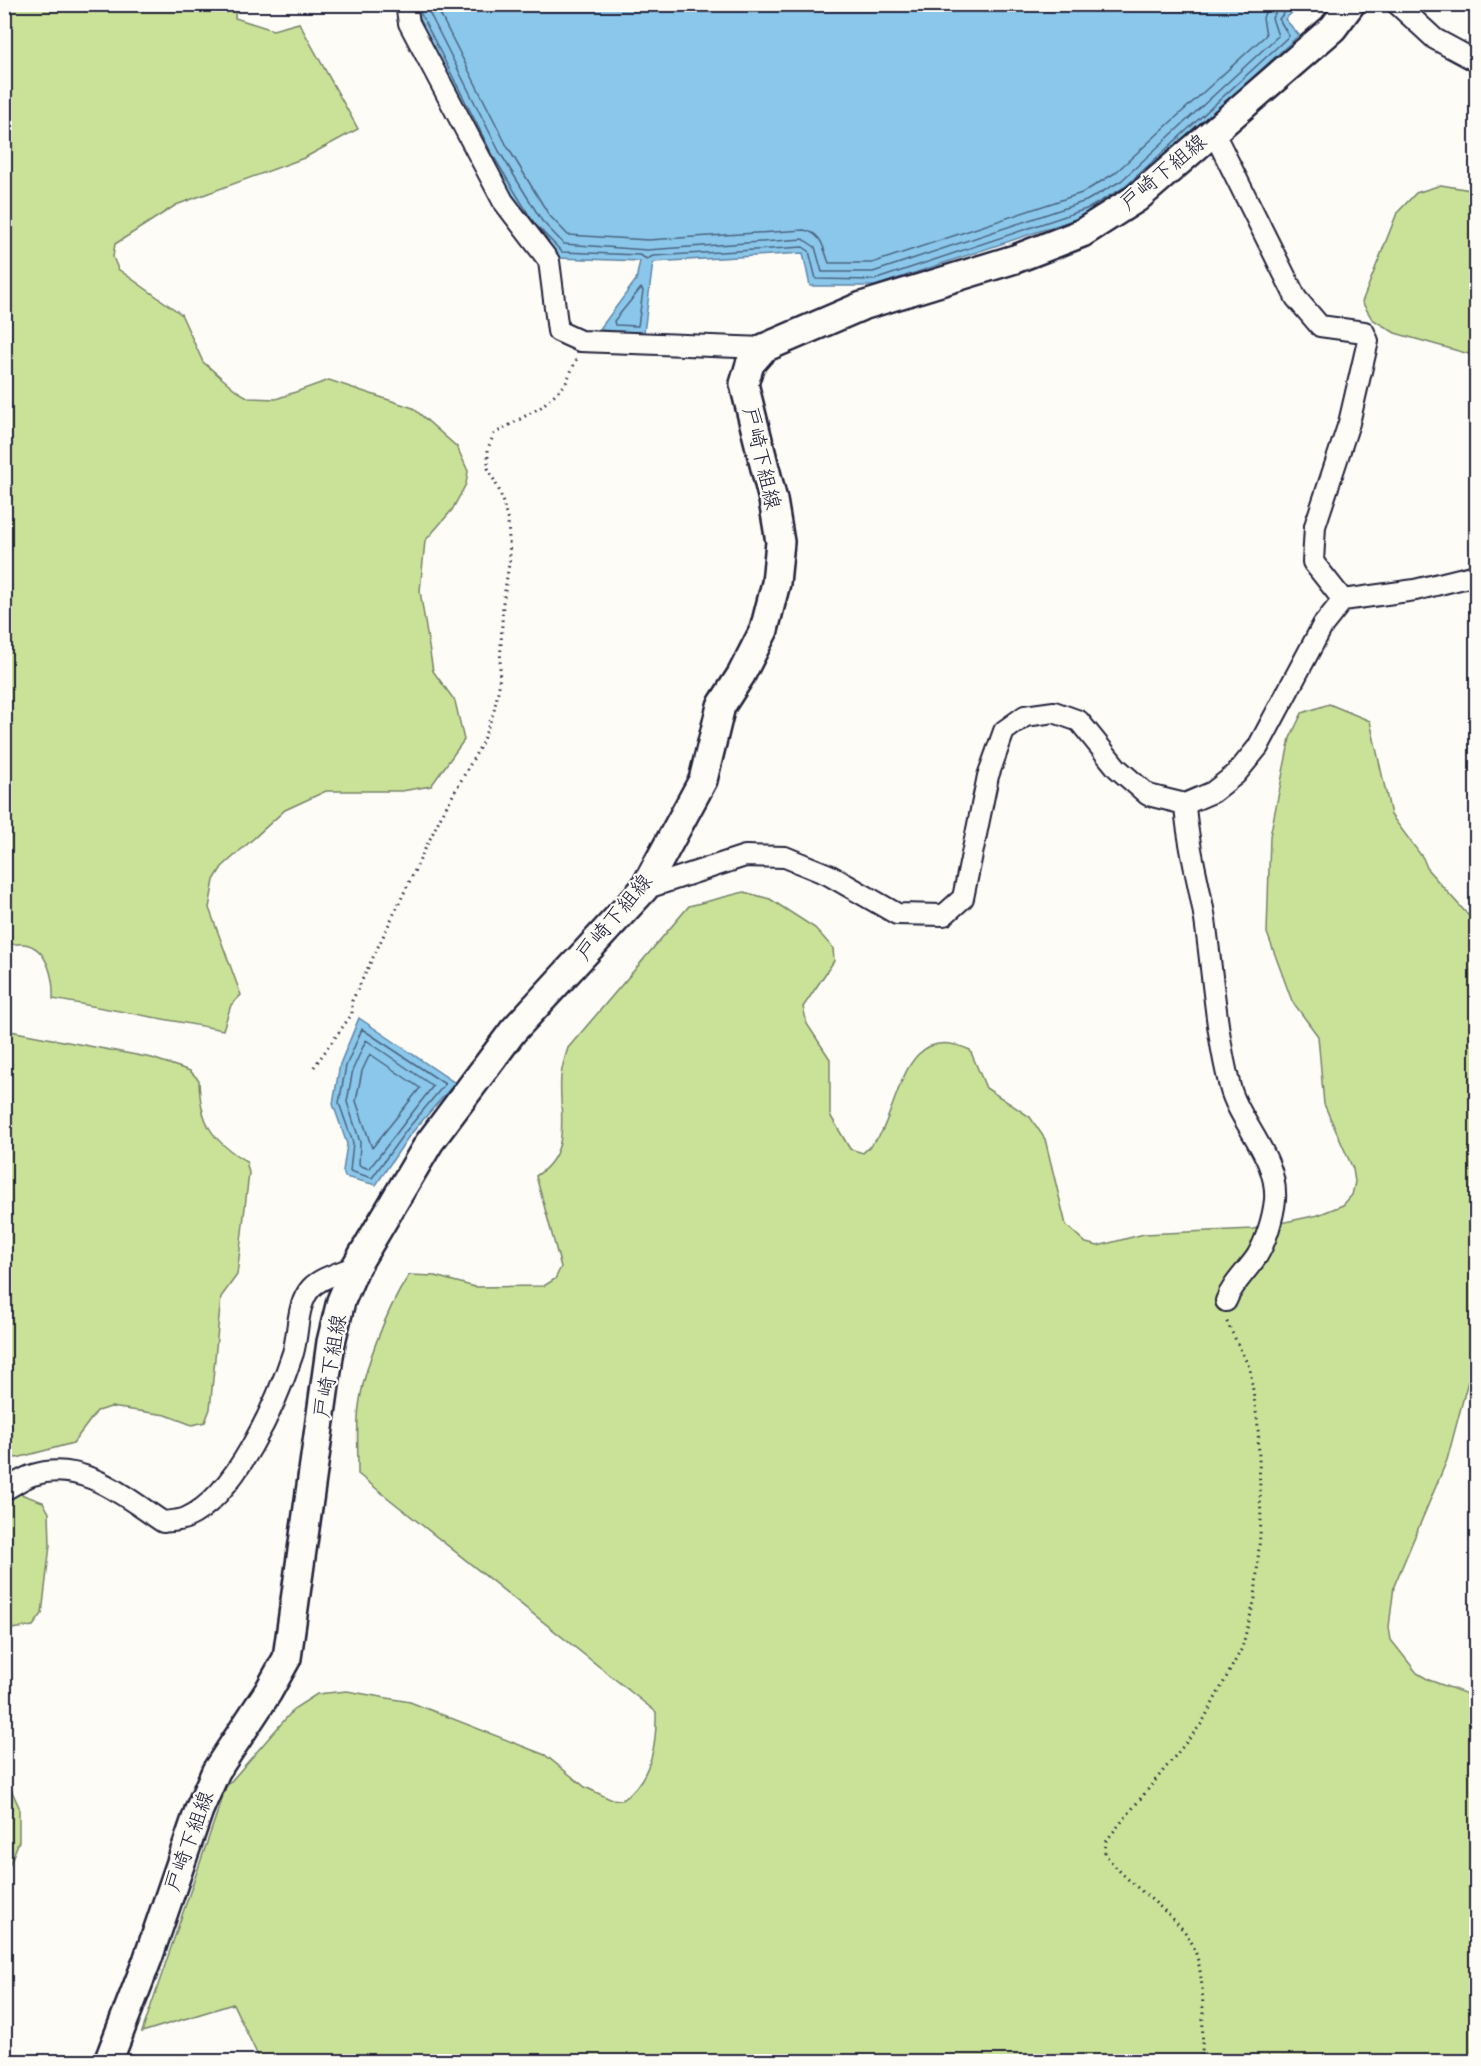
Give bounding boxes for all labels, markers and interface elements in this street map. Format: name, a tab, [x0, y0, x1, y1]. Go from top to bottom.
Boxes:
street label: 戸崎下組線	[1114, 128, 1213, 217]
street label: 戸崎下組線	[736, 404, 787, 513]
street label: 戸崎下組線	[570, 868, 659, 967]
street label: 戸崎下組線	[307, 1312, 354, 1420]
street label: 戸崎下組線	[158, 1787, 221, 1895]

